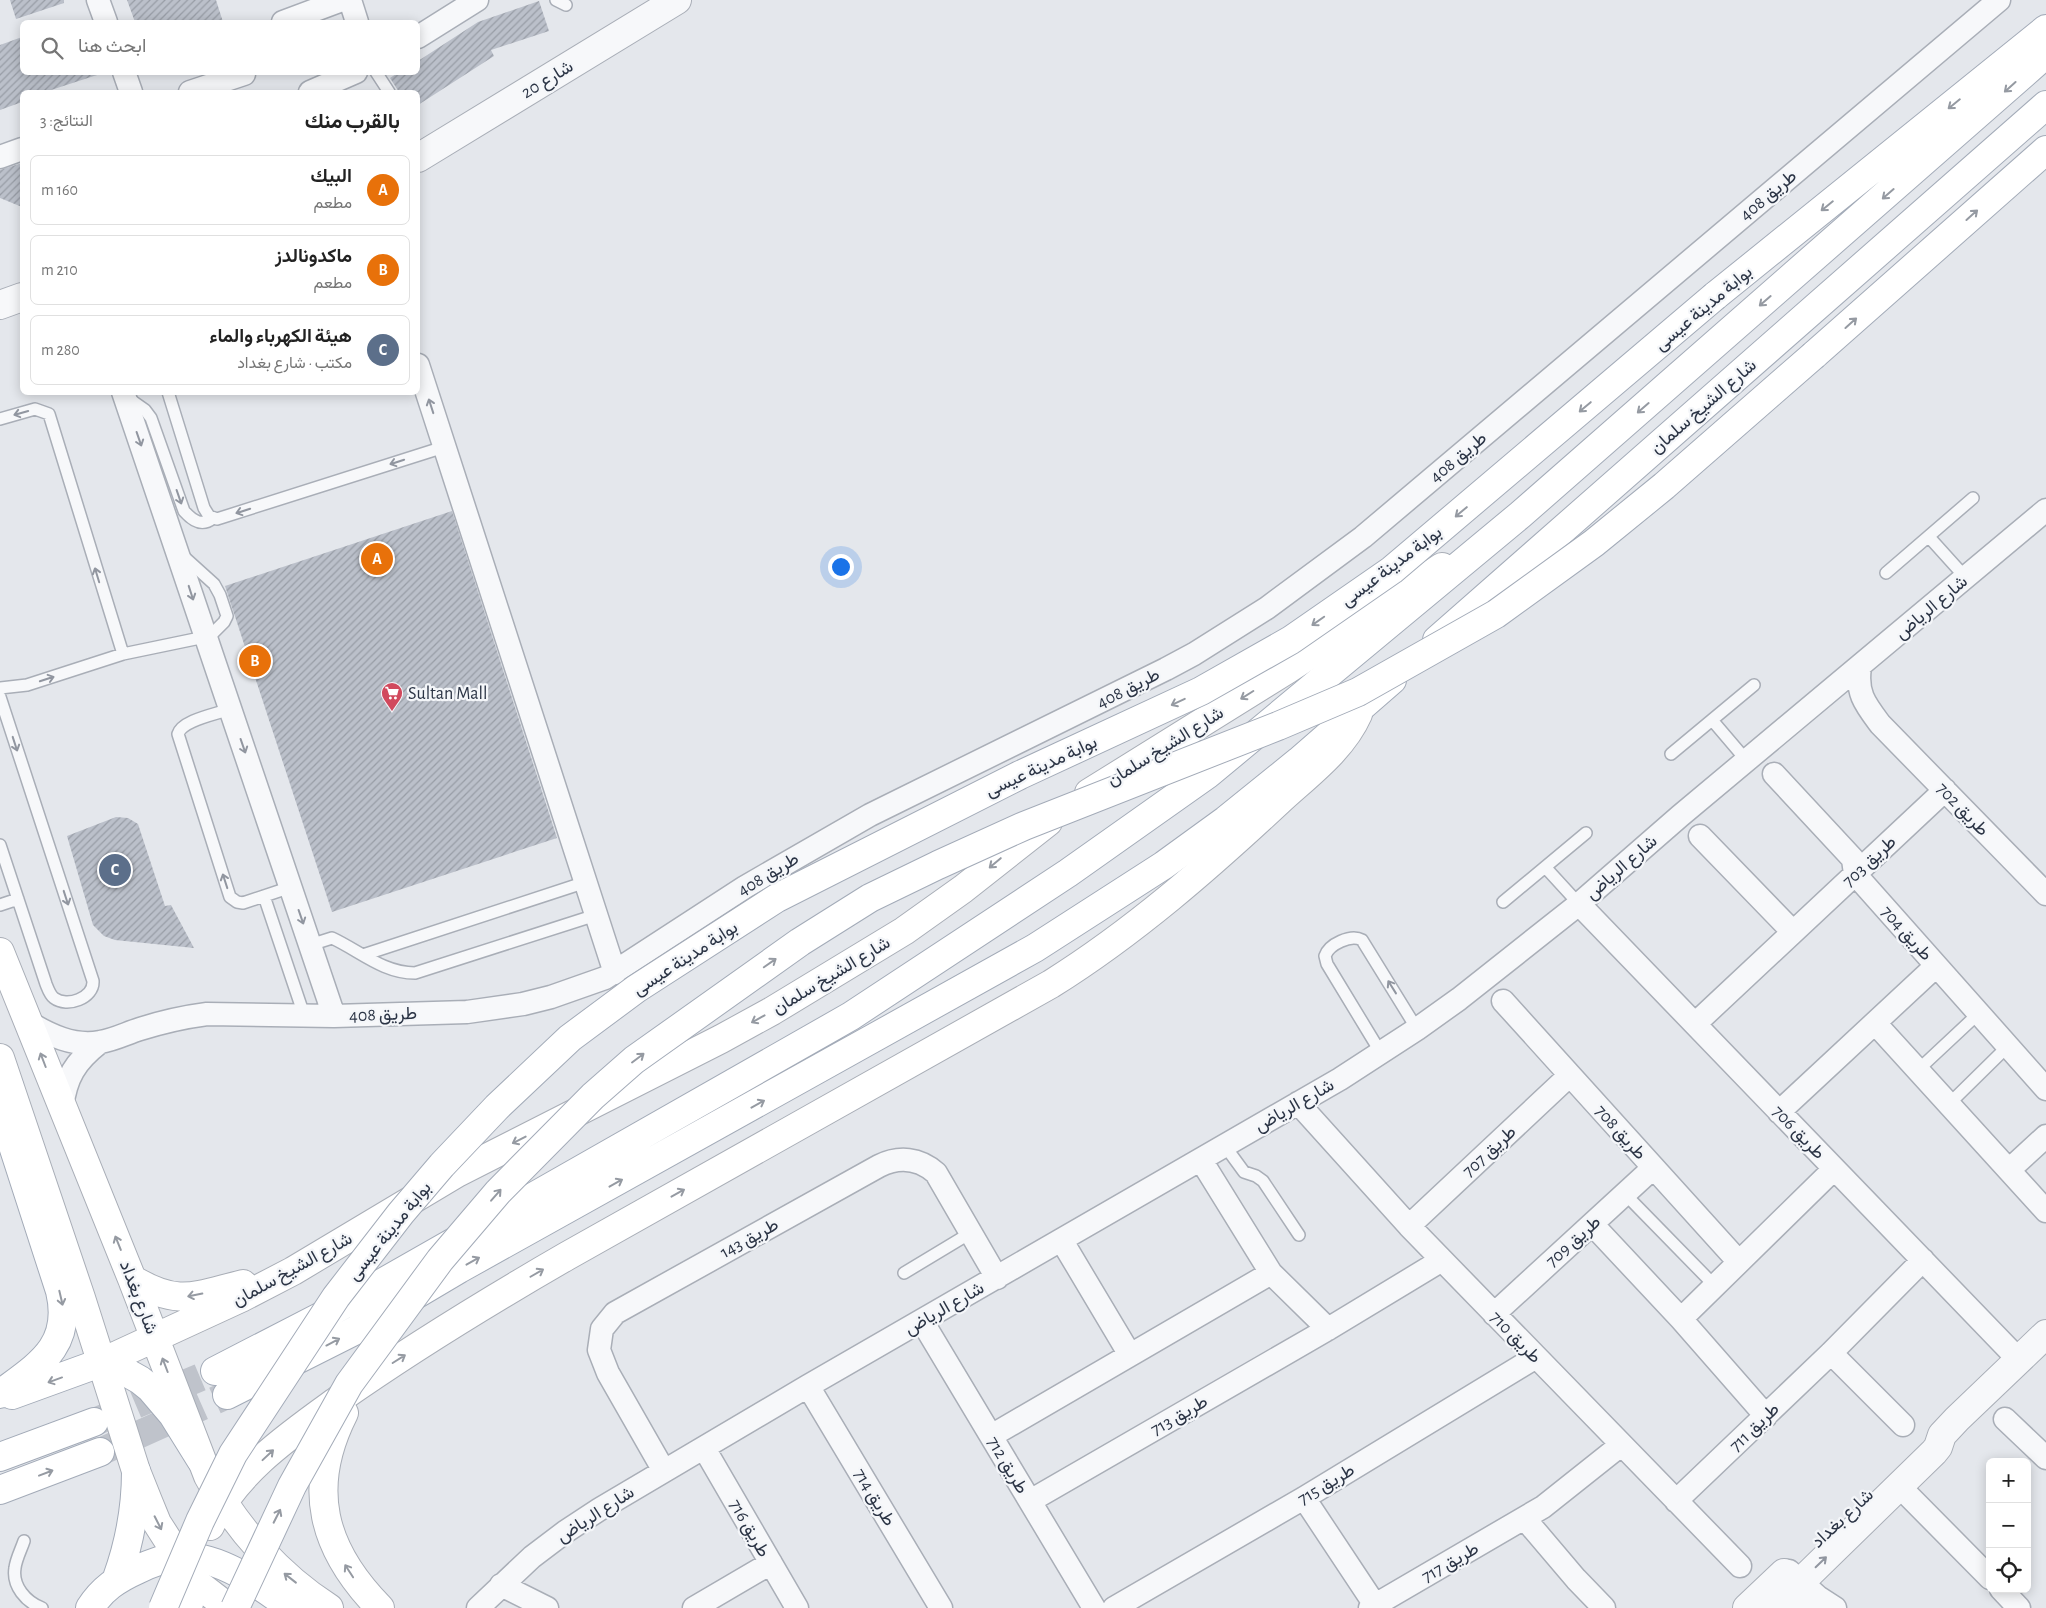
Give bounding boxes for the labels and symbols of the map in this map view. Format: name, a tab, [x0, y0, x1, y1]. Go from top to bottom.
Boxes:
street label: شارع 20	[518, 57, 578, 104]
one-way arrow	[2003, 81, 2016, 93]
one-way arrow	[1947, 98, 1960, 109]
street label: طريق 408	[1737, 167, 1801, 225]
one-way arrow	[1881, 188, 1894, 200]
one-way arrow	[1821, 200, 1834, 211]
one-way arrow	[1966, 209, 1979, 221]
street label: بوابة مدينة عيسى	[1651, 263, 1756, 355]
one-way arrow	[1759, 295, 1772, 307]
one-way arrow	[1844, 317, 1857, 329]
street label: شارع الشيخ سلمان	[1647, 356, 1761, 459]
one-way arrow	[425, 398, 435, 414]
one-way arrow	[1579, 402, 1592, 413]
one-way arrow	[1636, 402, 1649, 413]
one-way arrow	[13, 409, 29, 418]
street label: طريق 408	[1427, 429, 1491, 487]
one-way arrow	[135, 430, 144, 446]
one-way arrow	[390, 457, 406, 467]
one-way arrow	[174, 489, 184, 505]
one-way arrow	[235, 507, 251, 516]
one-way arrow	[1455, 507, 1468, 518]
street label: بوابة مدينة عيسى	[1338, 523, 1446, 611]
pin: A	[361, 540, 393, 578]
your location	[828, 554, 854, 580]
one-way arrow	[92, 567, 102, 583]
street label: شارع الرياض	[1892, 573, 1973, 645]
one-way arrow	[186, 584, 196, 600]
one-way arrow	[1311, 616, 1325, 626]
pin: B	[239, 642, 271, 680]
street label: طريق 408	[1094, 665, 1163, 713]
one-way arrow	[39, 673, 55, 683]
supermarket icon: Sultan Mall	[380, 681, 404, 712]
place label: Sultan Mall	[408, 685, 488, 703]
one-way arrow	[1240, 690, 1254, 700]
one-way arrow	[1170, 698, 1185, 708]
street label: شارع الشيخ سلمان	[1104, 704, 1228, 792]
street label: بوابة مدينة عيسى	[983, 733, 1101, 802]
one-way arrow	[11, 735, 20, 751]
one-way arrow	[239, 738, 248, 754]
street label: طريق 702	[1932, 780, 1992, 841]
street label: شارع الرياض	[1582, 832, 1662, 905]
street label: طريق 703	[1840, 833, 1900, 891]
street label: طريق 408	[735, 850, 803, 901]
pin: C	[99, 851, 131, 889]
one-way arrow	[989, 857, 1002, 868]
one-way arrow	[219, 874, 229, 890]
one-way arrow	[61, 890, 71, 906]
street label: طريق 704	[1876, 903, 1935, 965]
one-way arrow	[297, 909, 306, 924]
street label: بوابة مدينة عيسى	[630, 918, 742, 1000]
street label: شارع الشيخ سلمان	[770, 934, 894, 1020]
one-way arrow	[763, 958, 777, 968]
one-way arrow	[1386, 981, 1396, 995]
street label: طريق 408	[349, 1005, 417, 1026]
one-way arrow	[750, 1014, 765, 1024]
one-way arrow	[631, 1052, 644, 1063]
one-way arrow	[38, 1053, 47, 1068]
street label: شارع الرياض	[1252, 1076, 1338, 1137]
one-way arrow	[750, 1098, 764, 1108]
street label: طريق 708	[1591, 1102, 1649, 1164]
street label: طريق 706	[1768, 1102, 1828, 1164]
street label: طريق 707	[1460, 1123, 1521, 1181]
one-way arrow	[512, 1136, 527, 1145]
one-way arrow	[608, 1177, 622, 1187]
street label: بوابة مدينة عيسى	[345, 1179, 436, 1285]
one-way arrow	[670, 1187, 684, 1197]
one-way arrow	[490, 1188, 501, 1201]
street label: طريق 709	[1543, 1213, 1605, 1271]
street label: طريق 143	[717, 1216, 782, 1263]
street label: شارع الشيخ سلمان	[230, 1230, 356, 1312]
one-way arrow	[112, 1236, 121, 1251]
one-way arrow	[466, 1256, 481, 1266]
street label: شارع بغداد	[114, 1258, 160, 1337]
one-way arrow	[529, 1268, 543, 1278]
street label: شارع الرياض	[902, 1279, 988, 1340]
one-way arrow	[57, 1289, 66, 1305]
one-way arrow	[187, 1291, 203, 1301]
street label: طريق 710	[1486, 1308, 1544, 1368]
one-way arrow	[325, 1337, 340, 1347]
one-way arrow	[391, 1354, 405, 1364]
one-way arrow	[160, 1358, 169, 1374]
one-way arrow	[48, 1376, 63, 1385]
street label: طريق 713	[1148, 1393, 1211, 1440]
street label: طريق 711	[1726, 1400, 1784, 1456]
street label: طريق 712	[982, 1434, 1031, 1498]
one-way arrow	[261, 1449, 274, 1461]
street label: طريق 715	[1295, 1461, 1358, 1509]
street label: طريق 714	[849, 1466, 898, 1530]
one-way arrow	[37, 1468, 53, 1477]
street label: شارع الرياض	[554, 1483, 639, 1548]
street label: شارع بغداد	[1808, 1486, 1878, 1553]
street label: طريق 716	[725, 1497, 773, 1561]
one-way arrow	[273, 1509, 282, 1524]
one-way arrow	[154, 1515, 163, 1530]
street label: طريق 717	[1419, 1539, 1483, 1587]
one-way arrow	[1815, 1556, 1828, 1568]
one-way arrow	[343, 1564, 354, 1578]
one-way arrow	[284, 1573, 297, 1584]

